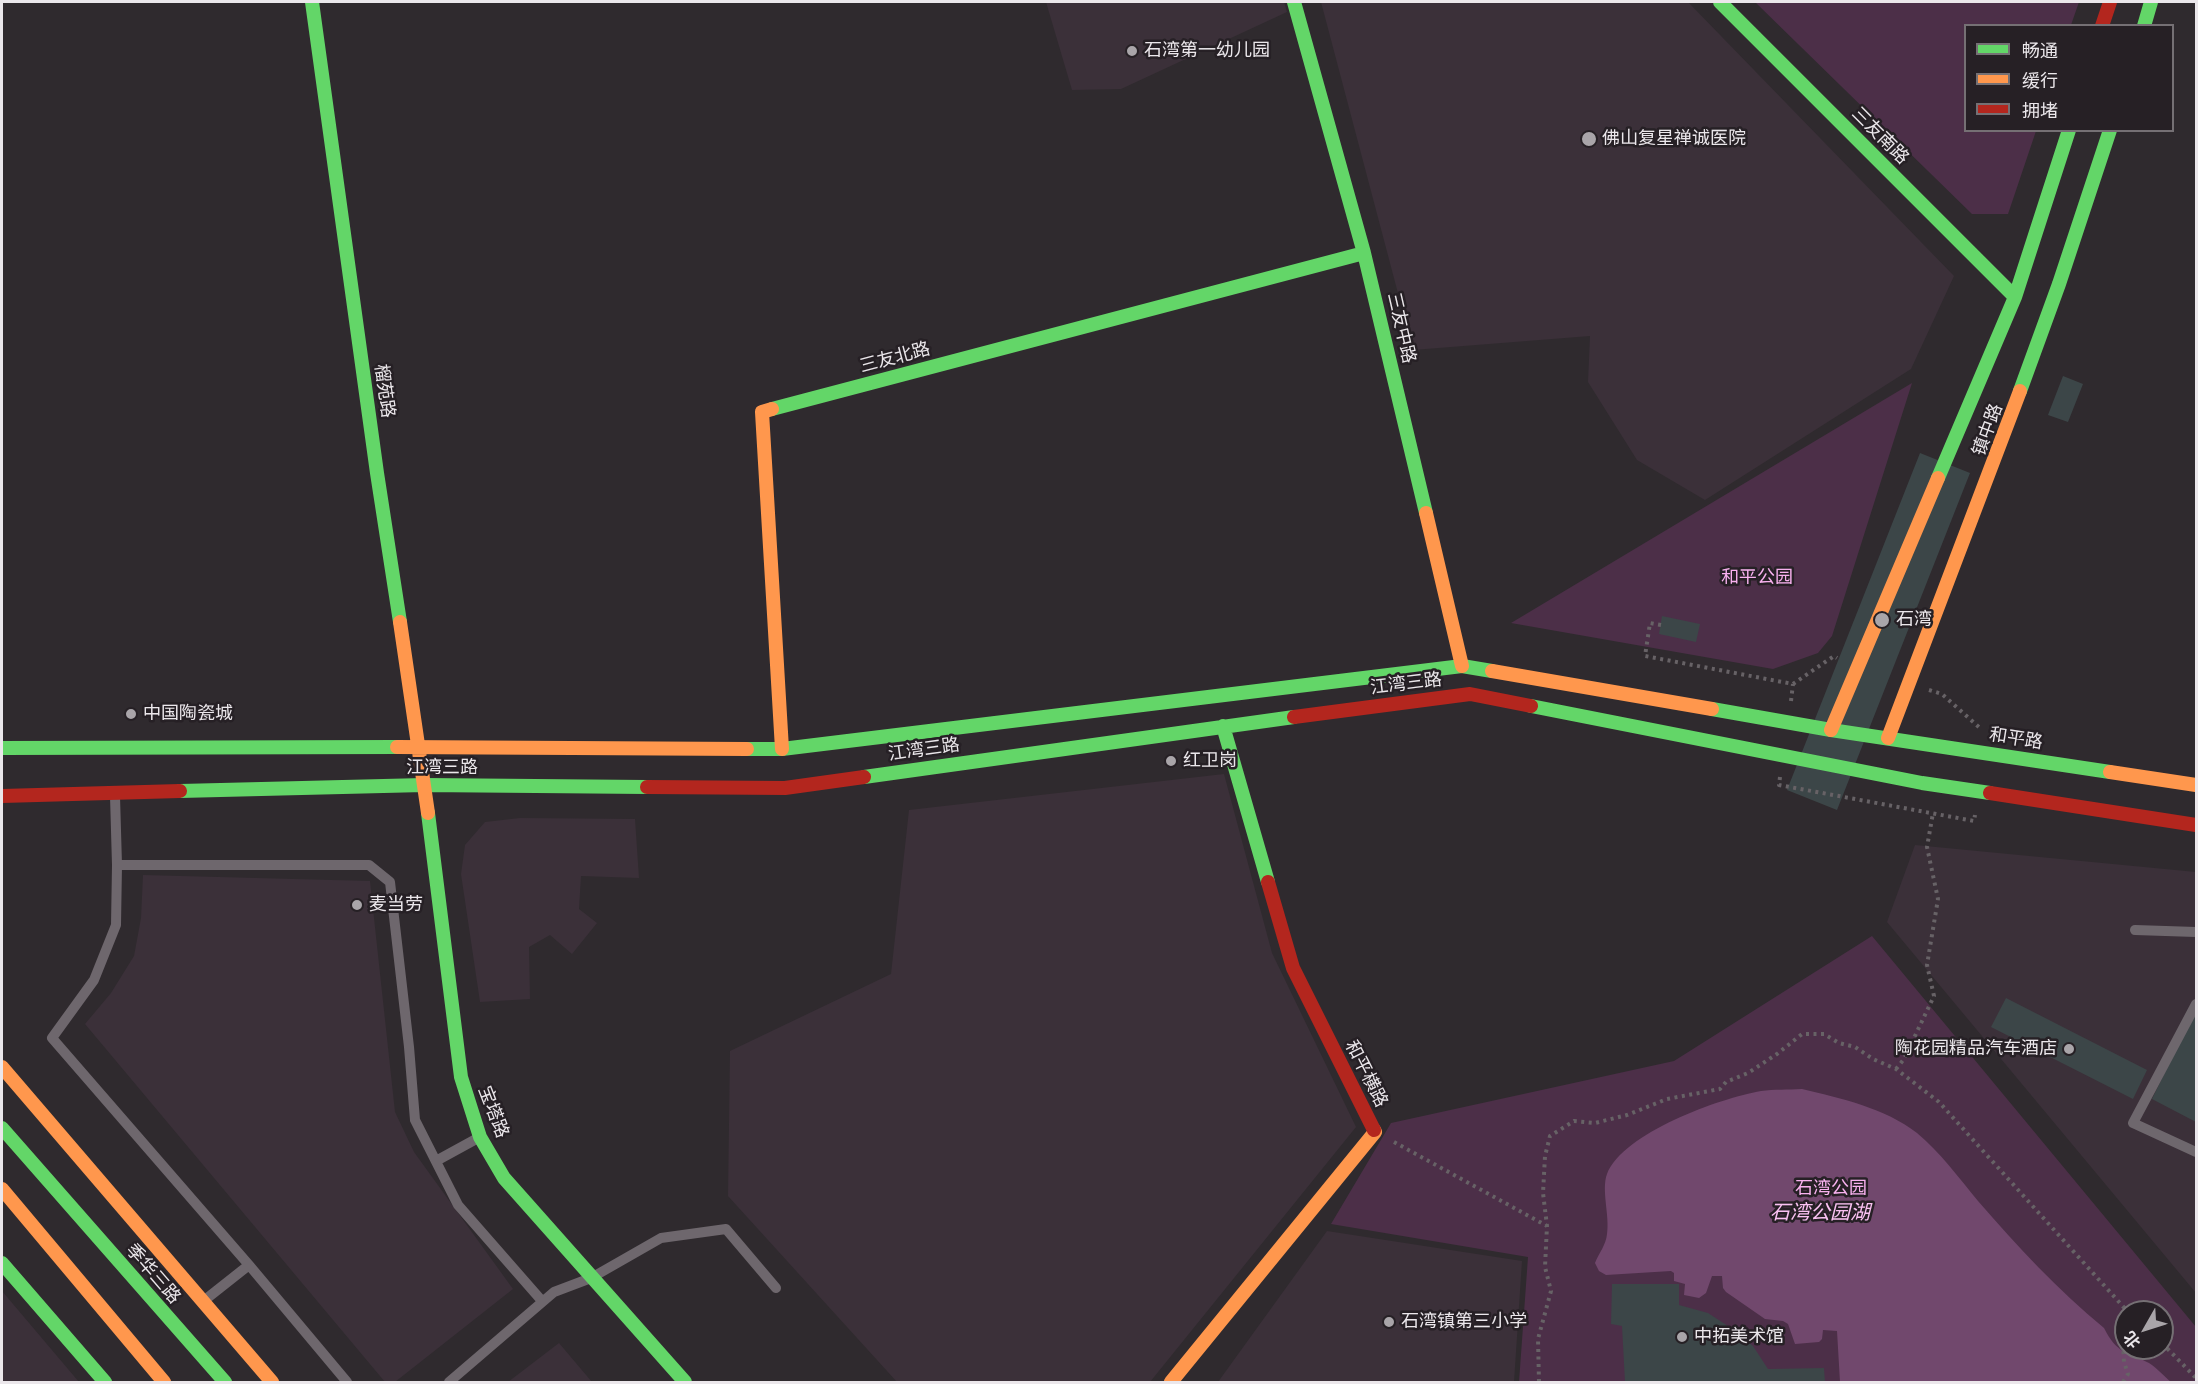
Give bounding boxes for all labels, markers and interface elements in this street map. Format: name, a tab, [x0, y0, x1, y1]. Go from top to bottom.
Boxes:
legend	[1964, 24, 2174, 132]
text: 畅通	[2022, 38, 2058, 62]
place label: 石湾第一幼儿园	[1144, 40, 1270, 62]
marker: 石湾第一幼儿园	[1125, 44, 1139, 58]
text: 缓行	[2022, 68, 2058, 92]
text: 拥堵	[2022, 98, 2058, 122]
street label: 三友南路	[1847, 103, 1913, 169]
place label: 佛山复星禅诚医院	[1602, 128, 1746, 150]
marker: 佛山复星禅诚医院	[1580, 130, 1598, 148]
street label: 三友中路	[1382, 290, 1420, 366]
street label: 三友北路	[857, 338, 933, 378]
street label: 榴苑路	[370, 363, 398, 419]
street label: 镇中路	[1969, 401, 2007, 459]
park label: 和平公园	[1721, 567, 1793, 589]
place label: 石湾	[1896, 609, 1932, 631]
marker: 石湾	[1873, 611, 1891, 629]
street label: 江湾三路	[1369, 669, 1443, 699]
place label: 中国陶瓷城	[143, 703, 233, 725]
marker: 中国陶瓷城	[124, 707, 138, 721]
street label: 和平路	[1988, 724, 2044, 754]
street label: 江湾三路	[887, 734, 961, 766]
place label: 红卫岗	[1183, 750, 1237, 772]
marker: 红卫岗	[1164, 754, 1178, 768]
street label: 江湾三路	[406, 757, 478, 779]
place label: 麦当劳	[369, 894, 423, 916]
marker: 麦当劳	[350, 898, 364, 912]
street label: 和平横路	[1340, 1037, 1392, 1111]
place label: 陶花园精品汽车酒店	[1895, 1038, 2057, 1060]
marker: 陶花园精品汽车酒店	[2062, 1042, 2076, 1056]
street label: 宝塔路	[473, 1083, 513, 1141]
park label: 石湾公园	[1795, 1178, 1867, 1200]
water label: 石湾公园湖	[1770, 1201, 1870, 1225]
street label: 季华三路	[121, 1240, 185, 1308]
north arrow	[2114, 1300, 2174, 1360]
place label: 石湾镇第三小学	[1401, 1311, 1527, 1333]
marker: 石湾镇第三小学	[1382, 1315, 1396, 1329]
place label: 中拓美术馆	[1694, 1326, 1784, 1348]
text: 北	[2118, 1327, 2145, 1353]
marker: 中拓美术馆	[1675, 1330, 1689, 1344]

